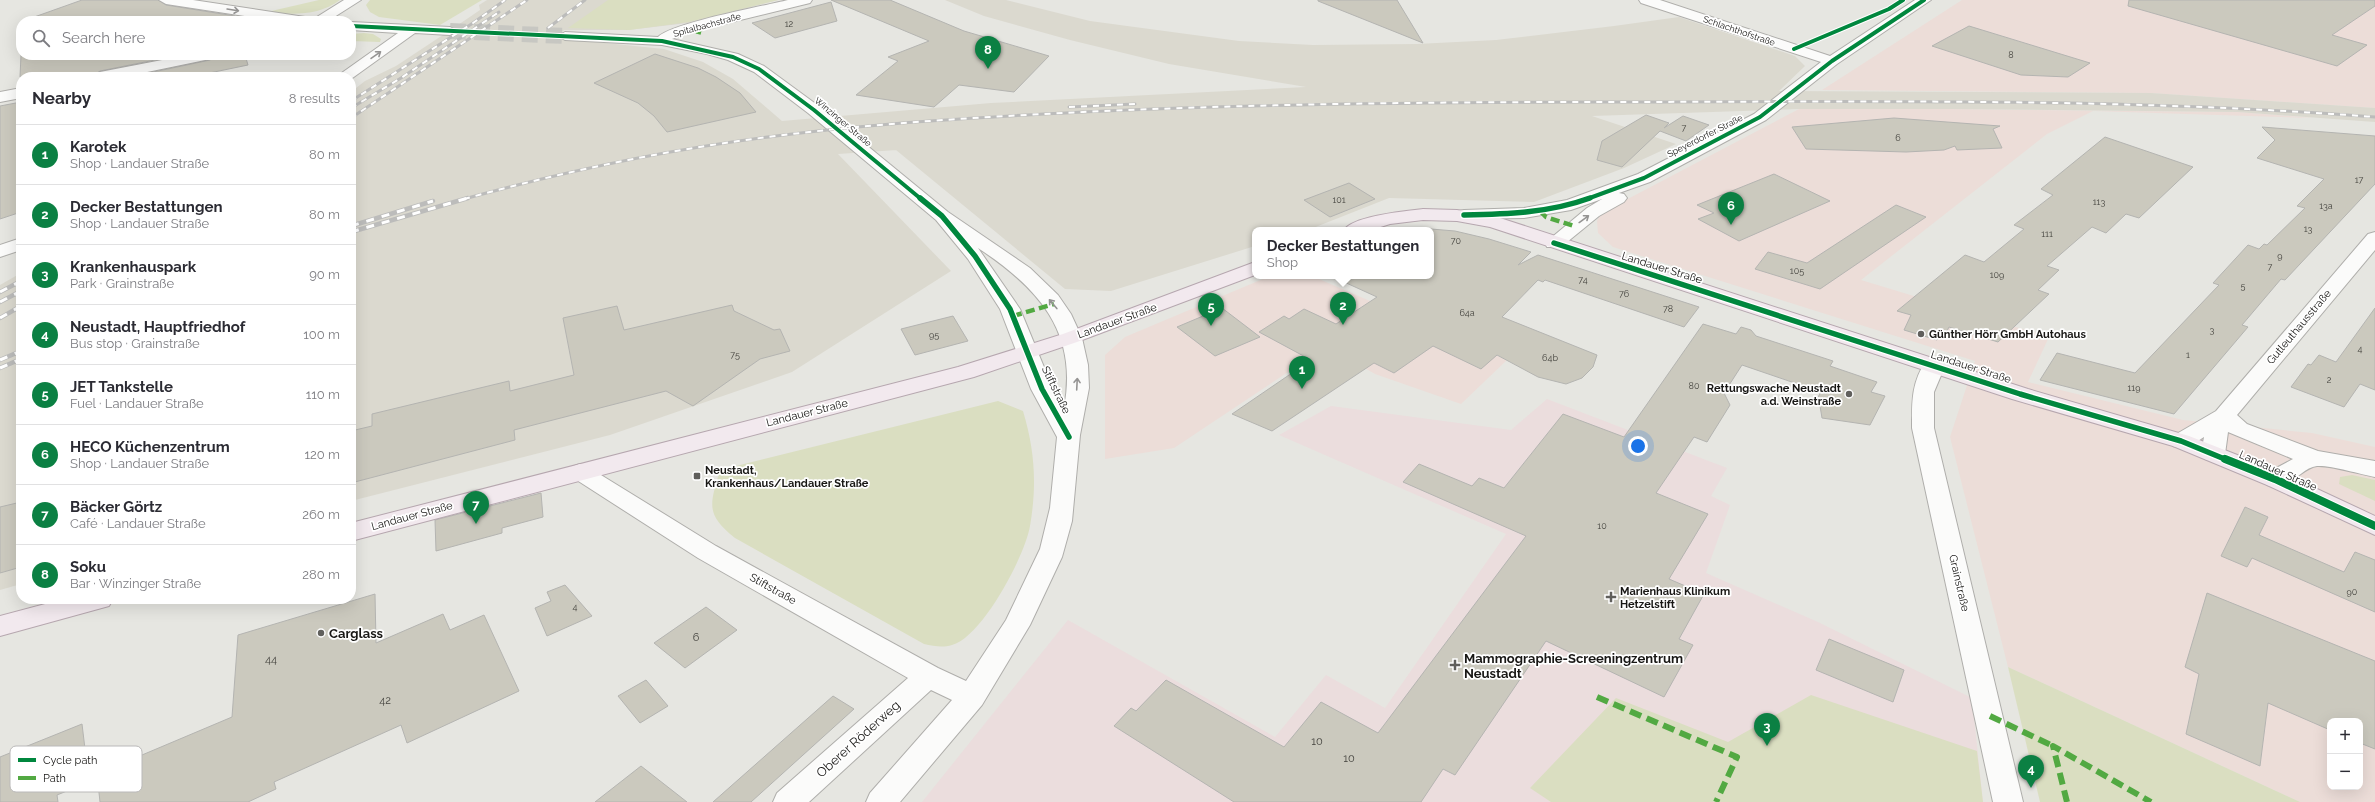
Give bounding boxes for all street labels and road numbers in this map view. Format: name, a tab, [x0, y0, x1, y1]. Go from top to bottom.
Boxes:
street label: Spitalbachstraße	[672, 11, 743, 39]
street label: Schlachthofstraße	[1702, 14, 1777, 48]
street label: Winzinger Straße	[813, 95, 874, 149]
street label: Speyerdorfer Straße	[1666, 112, 1745, 159]
street label: Landauer Straße	[1620, 250, 1704, 287]
street label: Gutleuthausstraße	[2264, 287, 2334, 367]
street label: Landauer Straße	[1075, 300, 1159, 341]
street label: Landauer Straße	[1929, 348, 2013, 386]
street label: Stiftstraße	[1039, 364, 1073, 416]
street label: Landauer Straße	[765, 396, 850, 429]
street label: Landauer Straße	[2237, 448, 2319, 494]
street label: Landauer Straße	[370, 499, 455, 533]
street label: Grainstraße	[1946, 553, 1972, 613]
street label: Stiftstraße	[747, 571, 799, 607]
street label: Oberer Röderweg	[813, 698, 903, 780]

